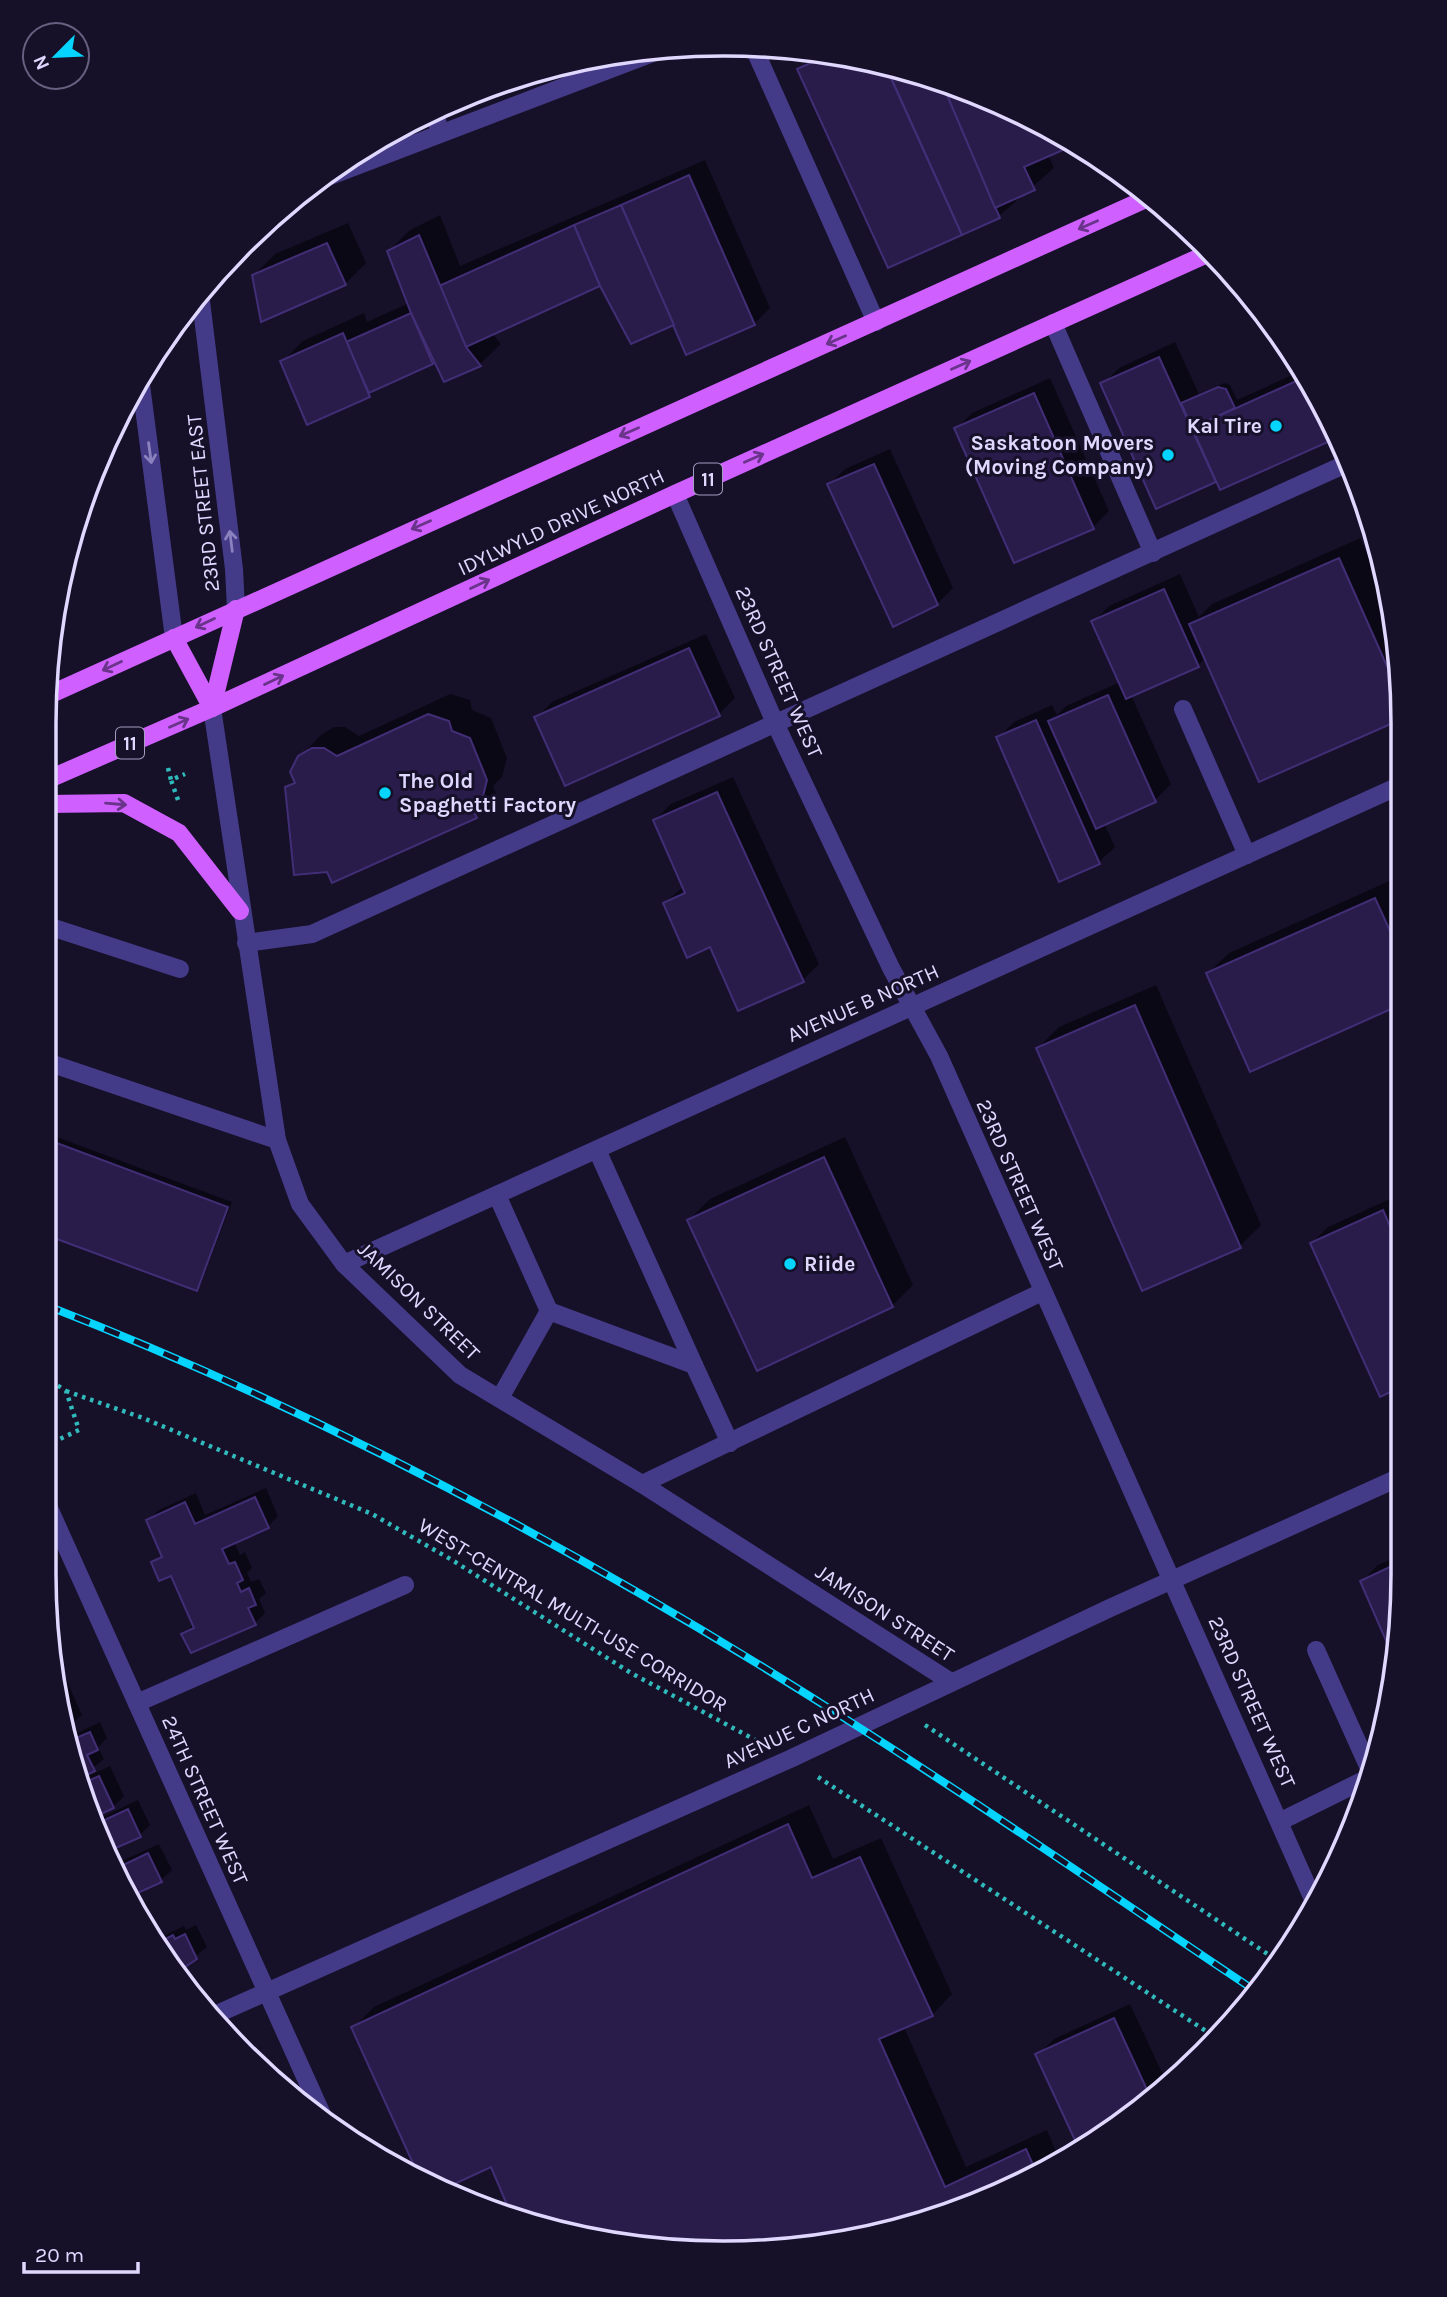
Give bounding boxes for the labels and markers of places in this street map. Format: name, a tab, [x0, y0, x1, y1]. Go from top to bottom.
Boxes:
place label: Kal Tire	[1187, 414, 1262, 438]
marker: Kal Tire	[1268, 418, 1284, 434]
place label: Saskatoon Movers (Moving Company)	[965, 431, 1154, 479]
marker: Saskatoon Movers (Moving Company)	[1160, 447, 1176, 463]
place label: The Old Spaghetti Factory	[399, 769, 576, 817]
marker: The Old Spaghetti Factory	[377, 785, 393, 801]
place label: Riide	[804, 1252, 855, 1276]
marker: Riide	[782, 1256, 798, 1272]

